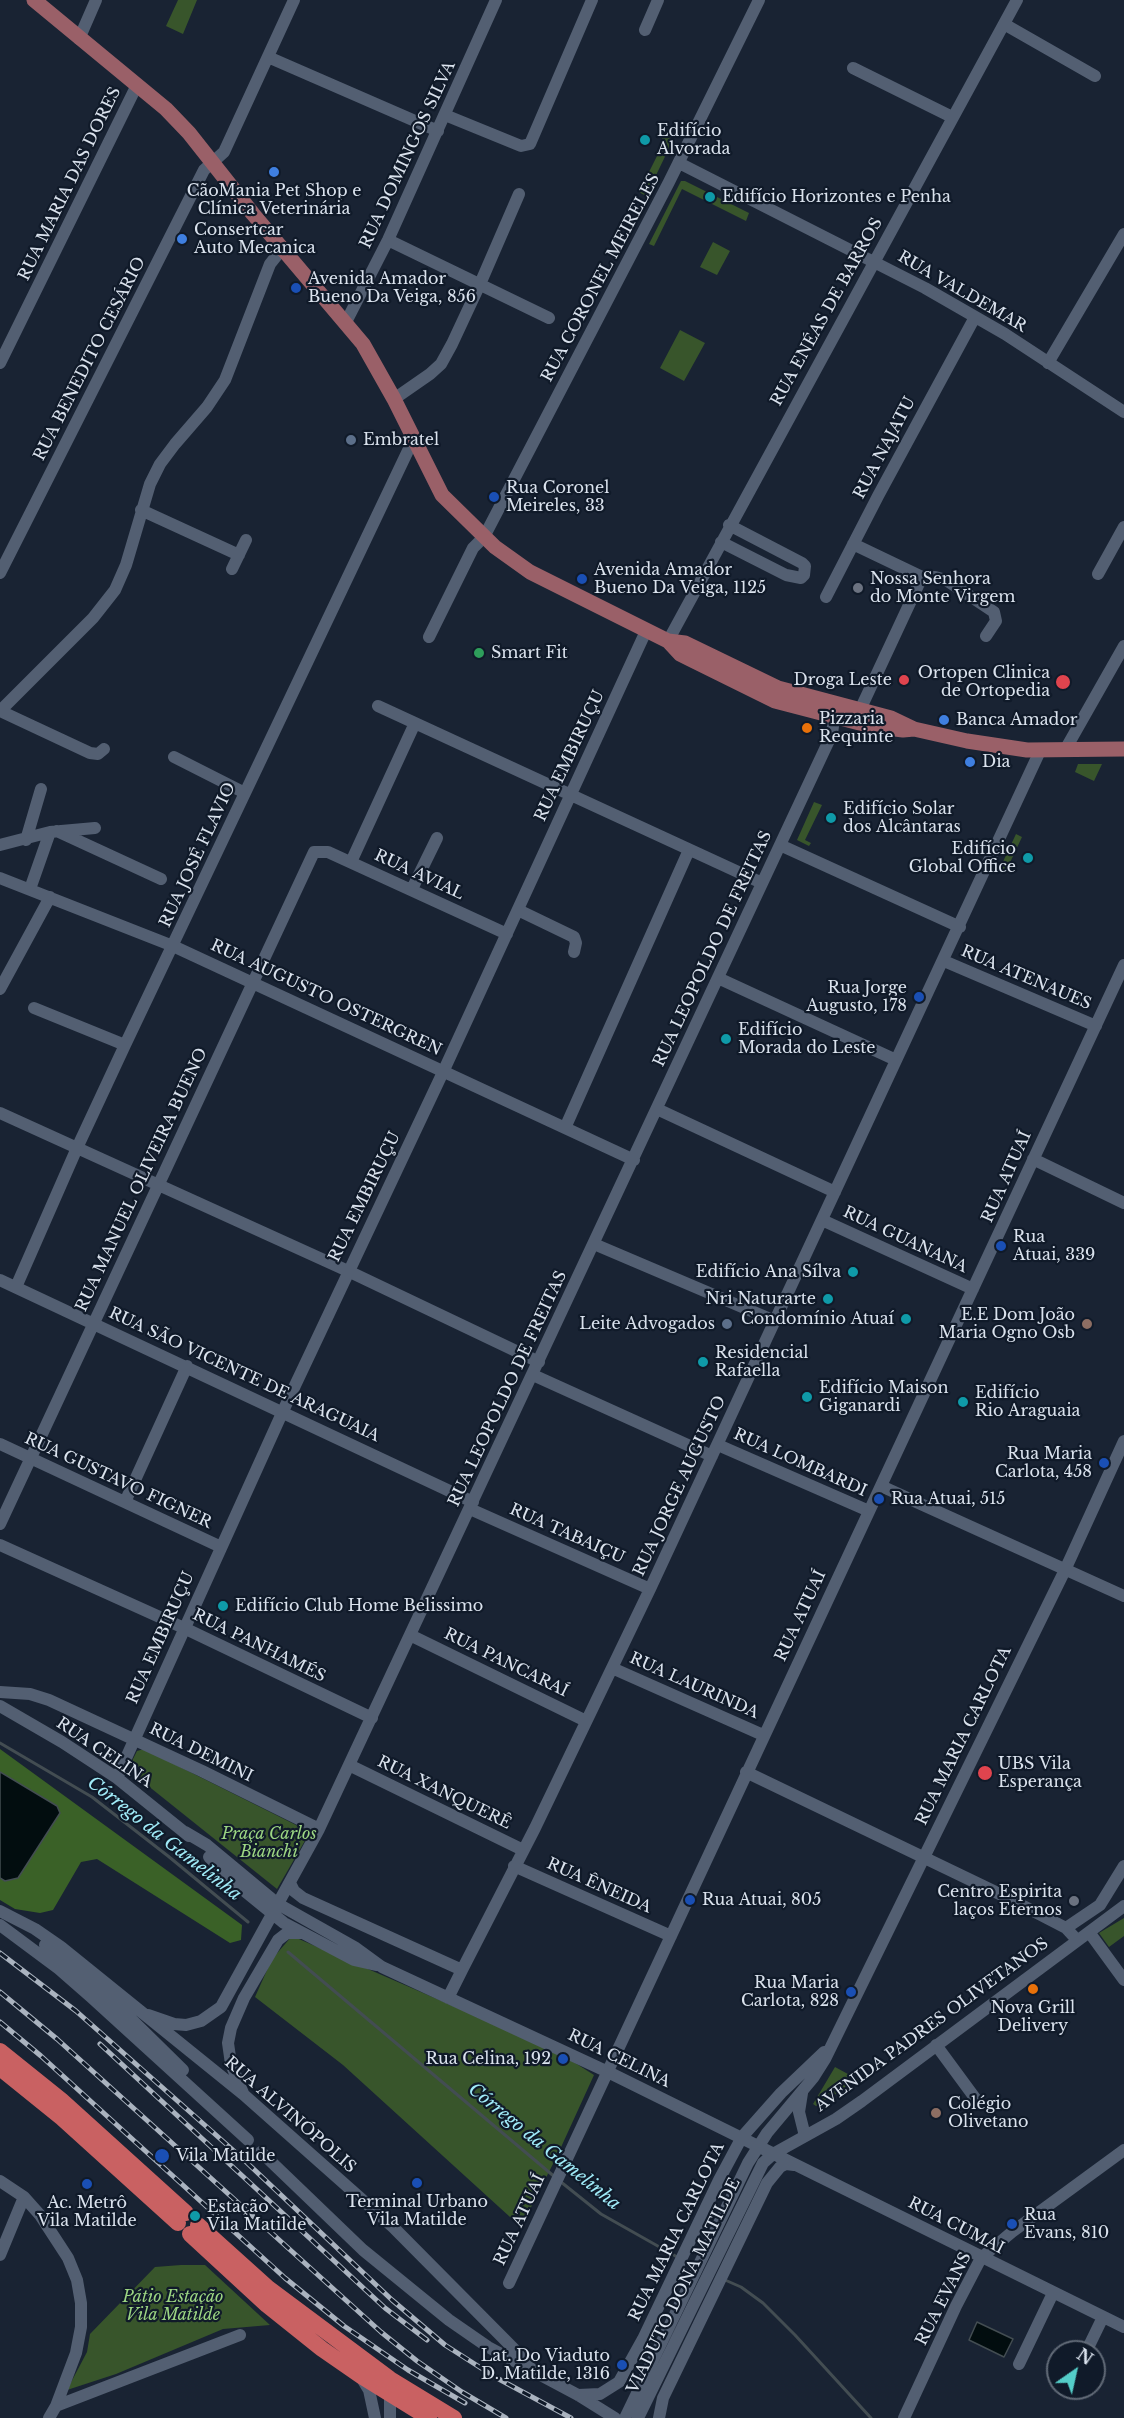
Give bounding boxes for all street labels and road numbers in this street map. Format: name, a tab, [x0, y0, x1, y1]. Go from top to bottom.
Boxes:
street label: RUA DOMINGOS SILVA	[356, 58, 460, 252]
street label: RUA MARIA DAS DORES	[15, 84, 125, 284]
street label: RUA CORONEL MEIRELES	[538, 171, 664, 385]
street label: RUA ENÉAS DE BARROS	[767, 215, 887, 409]
street label: RUA VALDEMAR	[894, 247, 1030, 337]
street label: RUA BENEDITO CESÁRIO	[30, 254, 150, 464]
street label: RUA NAJATU	[850, 394, 920, 502]
street label: RUA EMBIRUÇU	[531, 687, 609, 825]
street label: RUA JOSÉ FLAVIO	[156, 779, 240, 931]
street label: RUA LEOPOLDO DE FREITAS	[650, 828, 776, 1070]
street label: RUA AVIAL	[371, 846, 467, 904]
street label: RUA AUGUSTO OSTERGREN	[207, 936, 445, 1060]
street label: RUA ATENAUES	[958, 942, 1094, 1014]
street label: RUA MANUEL OLIVEIRA BUENO	[72, 1045, 212, 1315]
street label: RUA ATUAÍ	[978, 1128, 1036, 1226]
street label: RUA EMBIRUÇU	[325, 1129, 405, 1265]
street label: RUA GUANANA	[840, 1203, 970, 1277]
street label: RUA LEOPOLDO DE FREITAS	[445, 1268, 571, 1510]
street label: RUA SÃO VICENTE DE ARAGUAIA	[106, 1304, 382, 1446]
street label: RUA JORGE AUGUSTO	[630, 1393, 730, 1579]
street label: RUA LOMBARDI	[730, 1425, 870, 1501]
street label: RUA GUSTAVO FIGNER	[21, 1429, 215, 1533]
street label: RUA TABAIÇU	[507, 1500, 627, 1568]
street label: RUA ATUAÍ	[771, 1567, 831, 1665]
street label: RUA EMBIRUÇU	[123, 1569, 199, 1707]
street label: RUA PANHAMÉS	[189, 1605, 329, 1687]
street label: RUA PANCARAÍ	[441, 1625, 571, 1701]
street label: RUA MARIA CARLOTA	[912, 1643, 1016, 1829]
street label: RUA LAURINDA	[627, 1649, 761, 1723]
street label: RUA CELINA	[52, 1714, 156, 1792]
street label: RUA DEMINI	[146, 1720, 256, 1786]
street label: RUA XANQUERÊ	[374, 1752, 514, 1834]
street label: RUA ÊNEIDA	[544, 1854, 654, 1918]
street label: AVENIDA PADRES OLIVETANOS	[812, 1934, 1052, 2116]
street label: RUA CELINA	[565, 2026, 673, 2092]
street label: RUA ALVINÓPOLIS	[220, 2053, 360, 2177]
street label: RUA MARIA CARLOTA	[625, 2139, 729, 2325]
street label: RUA ATUAÍ	[490, 2171, 550, 2269]
street label: VIADUTO DONA MATILDE	[623, 2175, 745, 2397]
street label: RUA CUMAI	[905, 2194, 1007, 2258]
street label: RUA EVANS	[912, 2249, 976, 2349]

